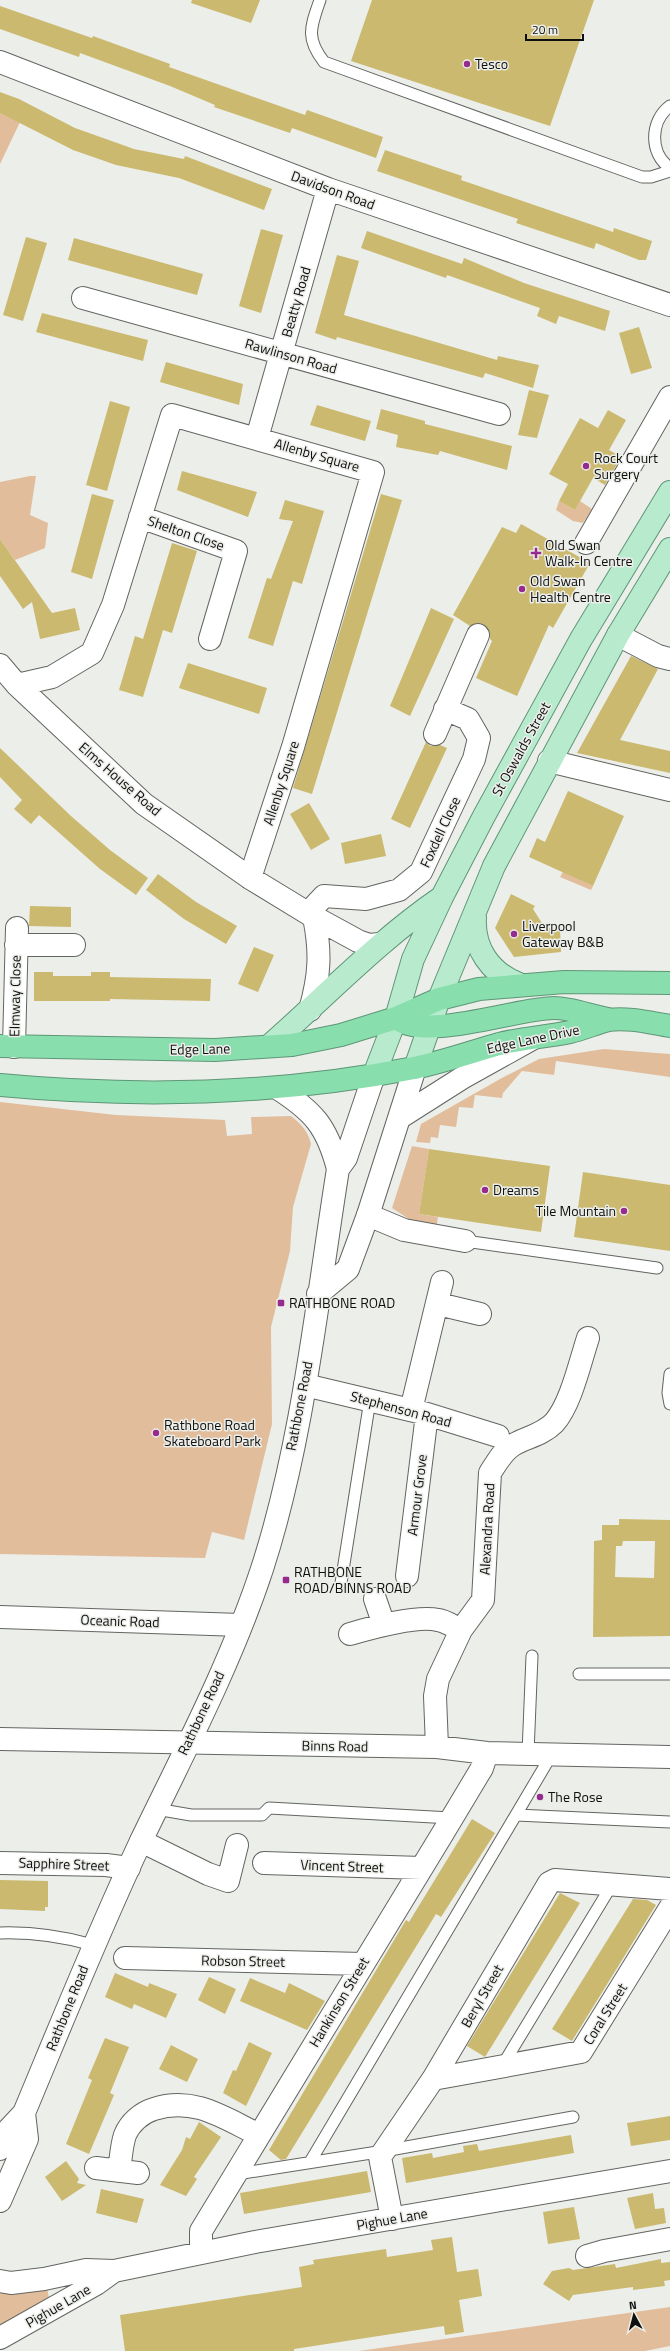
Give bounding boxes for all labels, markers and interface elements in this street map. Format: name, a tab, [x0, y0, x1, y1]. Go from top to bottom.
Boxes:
scale bar	[526, 16, 583, 42]
text: 20 m	[532, 20, 558, 39]
place label: Tesco	[475, 53, 508, 74]
marker: Tesco	[462, 59, 472, 69]
street label: Davidson Road	[288, 165, 378, 214]
street label: Beatty Road	[275, 264, 316, 340]
street label: Rawlinson Road	[243, 332, 340, 379]
street label: Allenby Square	[272, 432, 362, 477]
place label: Rock Court Surgery	[594, 447, 658, 484]
marker: Rock Court Surgery	[581, 461, 591, 471]
street label: Shelton Close	[145, 510, 227, 556]
place label: Old Swan Walk-In Centre	[545, 534, 633, 571]
marker: Old Swan Walk-In Centre	[530, 547, 542, 559]
place label: Old Swan Health Centre	[530, 570, 611, 607]
marker: Old Swan Health Centre	[517, 584, 527, 594]
street label: St Oswalds Street	[486, 698, 555, 800]
street label: Elms House Road	[74, 737, 166, 820]
street label: Allenby Square	[257, 738, 304, 828]
street label: Foxdell Close	[414, 793, 465, 871]
place label: Liverpool Gateway B&B	[522, 915, 604, 952]
marker: Liverpool Gateway B&B	[509, 929, 519, 939]
street label: Elmway Close	[3, 955, 26, 1037]
street label: Edge Lane Drive	[485, 1018, 581, 1059]
street label: Edge Lane	[169, 1037, 231, 1060]
place label: Dreams	[493, 1179, 539, 1200]
marker: Dreams	[480, 1185, 490, 1195]
place label: Tile Mountain	[536, 1200, 616, 1221]
marker: Tile Mountain	[619, 1206, 629, 1216]
place label: RATHBONE ROAD	[289, 1292, 395, 1313]
marker: RATHBONE ROAD	[276, 1298, 286, 1308]
street label: Rathbone Road	[280, 1359, 317, 1452]
street label: Stephenson Road	[348, 1385, 454, 1432]
place label: Rathbone Road Skateboard Park	[164, 1414, 261, 1451]
marker: Rathbone Road Skateboard Park	[151, 1428, 161, 1438]
street label: Armour Grove	[401, 1453, 432, 1537]
street label: Alexandra Road	[474, 1482, 499, 1575]
place label: RATHBONE ROAD/BINNS ROAD	[294, 1561, 412, 1598]
marker: RATHBONE ROAD/BINNS ROAD	[281, 1575, 291, 1585]
street label: Oceanic Road	[80, 1609, 160, 1632]
street label: Rathbone Road	[172, 1667, 229, 1758]
street label: Binns Road	[302, 1734, 369, 1757]
place label: The Rose	[548, 1786, 603, 1807]
marker: The Rose	[535, 1792, 545, 1802]
street label: Sapphire Street	[18, 1851, 110, 1876]
street label: Vincent Street	[300, 1854, 384, 1877]
street label: Robson Street	[201, 1949, 285, 1972]
street label: Hankinson Street	[303, 1953, 374, 2051]
street label: Beryl Street	[455, 1960, 508, 2031]
street label: Rathbone Road	[40, 1962, 93, 2054]
street label: Coral Street	[577, 1979, 632, 2049]
street label: Pighue Lane	[355, 2202, 429, 2235]
street label: Pighue Lane	[21, 2278, 94, 2333]
north arrow	[614, 2295, 654, 2335]
text: N	[628, 2297, 638, 2313]

